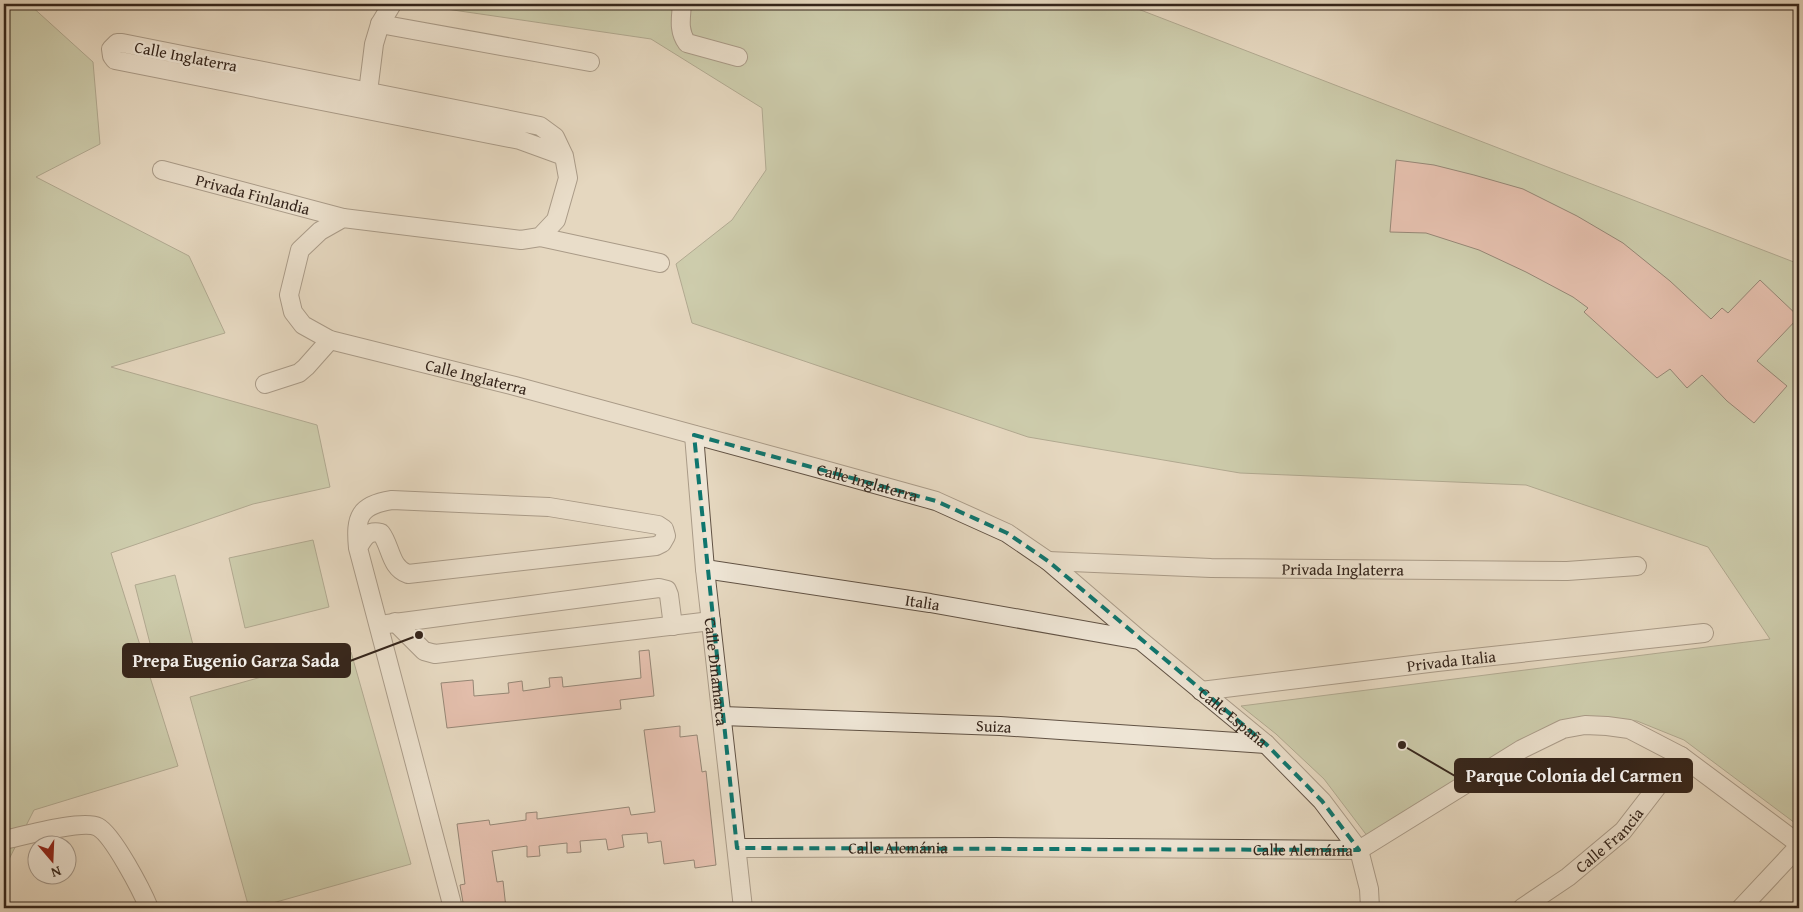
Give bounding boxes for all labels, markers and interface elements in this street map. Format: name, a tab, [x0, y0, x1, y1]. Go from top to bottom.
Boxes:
street label: Calle Inglaterra	[133, 34, 240, 78]
street label: Privada Finlandia	[193, 167, 313, 221]
street label: Calle Inglaterra	[423, 352, 530, 401]
street label: Calle Inglaterra	[814, 457, 921, 508]
street label: Privada Inglaterra	[1282, 557, 1405, 582]
street label: Italia	[904, 587, 942, 617]
street label: Calle Dinamarca	[699, 617, 735, 728]
callout: Prepa Eugenio Garza Sada	[123, 644, 350, 677]
street label: Privada Italia	[1405, 644, 1497, 678]
text: Prepa Eugenio Garza Sada	[132, 647, 340, 674]
street label: Calle España	[1194, 681, 1274, 753]
street label: Suiza	[976, 713, 1013, 739]
callout: Parque Colonia del Carmen	[1455, 759, 1692, 792]
text: Parque Colonia del Carmen	[1466, 762, 1683, 789]
street label: Calle Francia	[1570, 802, 1649, 878]
north arrow	[28, 834, 78, 884]
street label: Calle Alemánia	[848, 835, 948, 860]
street label: Calle Alemánia	[1253, 837, 1353, 862]
text: N	[48, 861, 64, 883]

